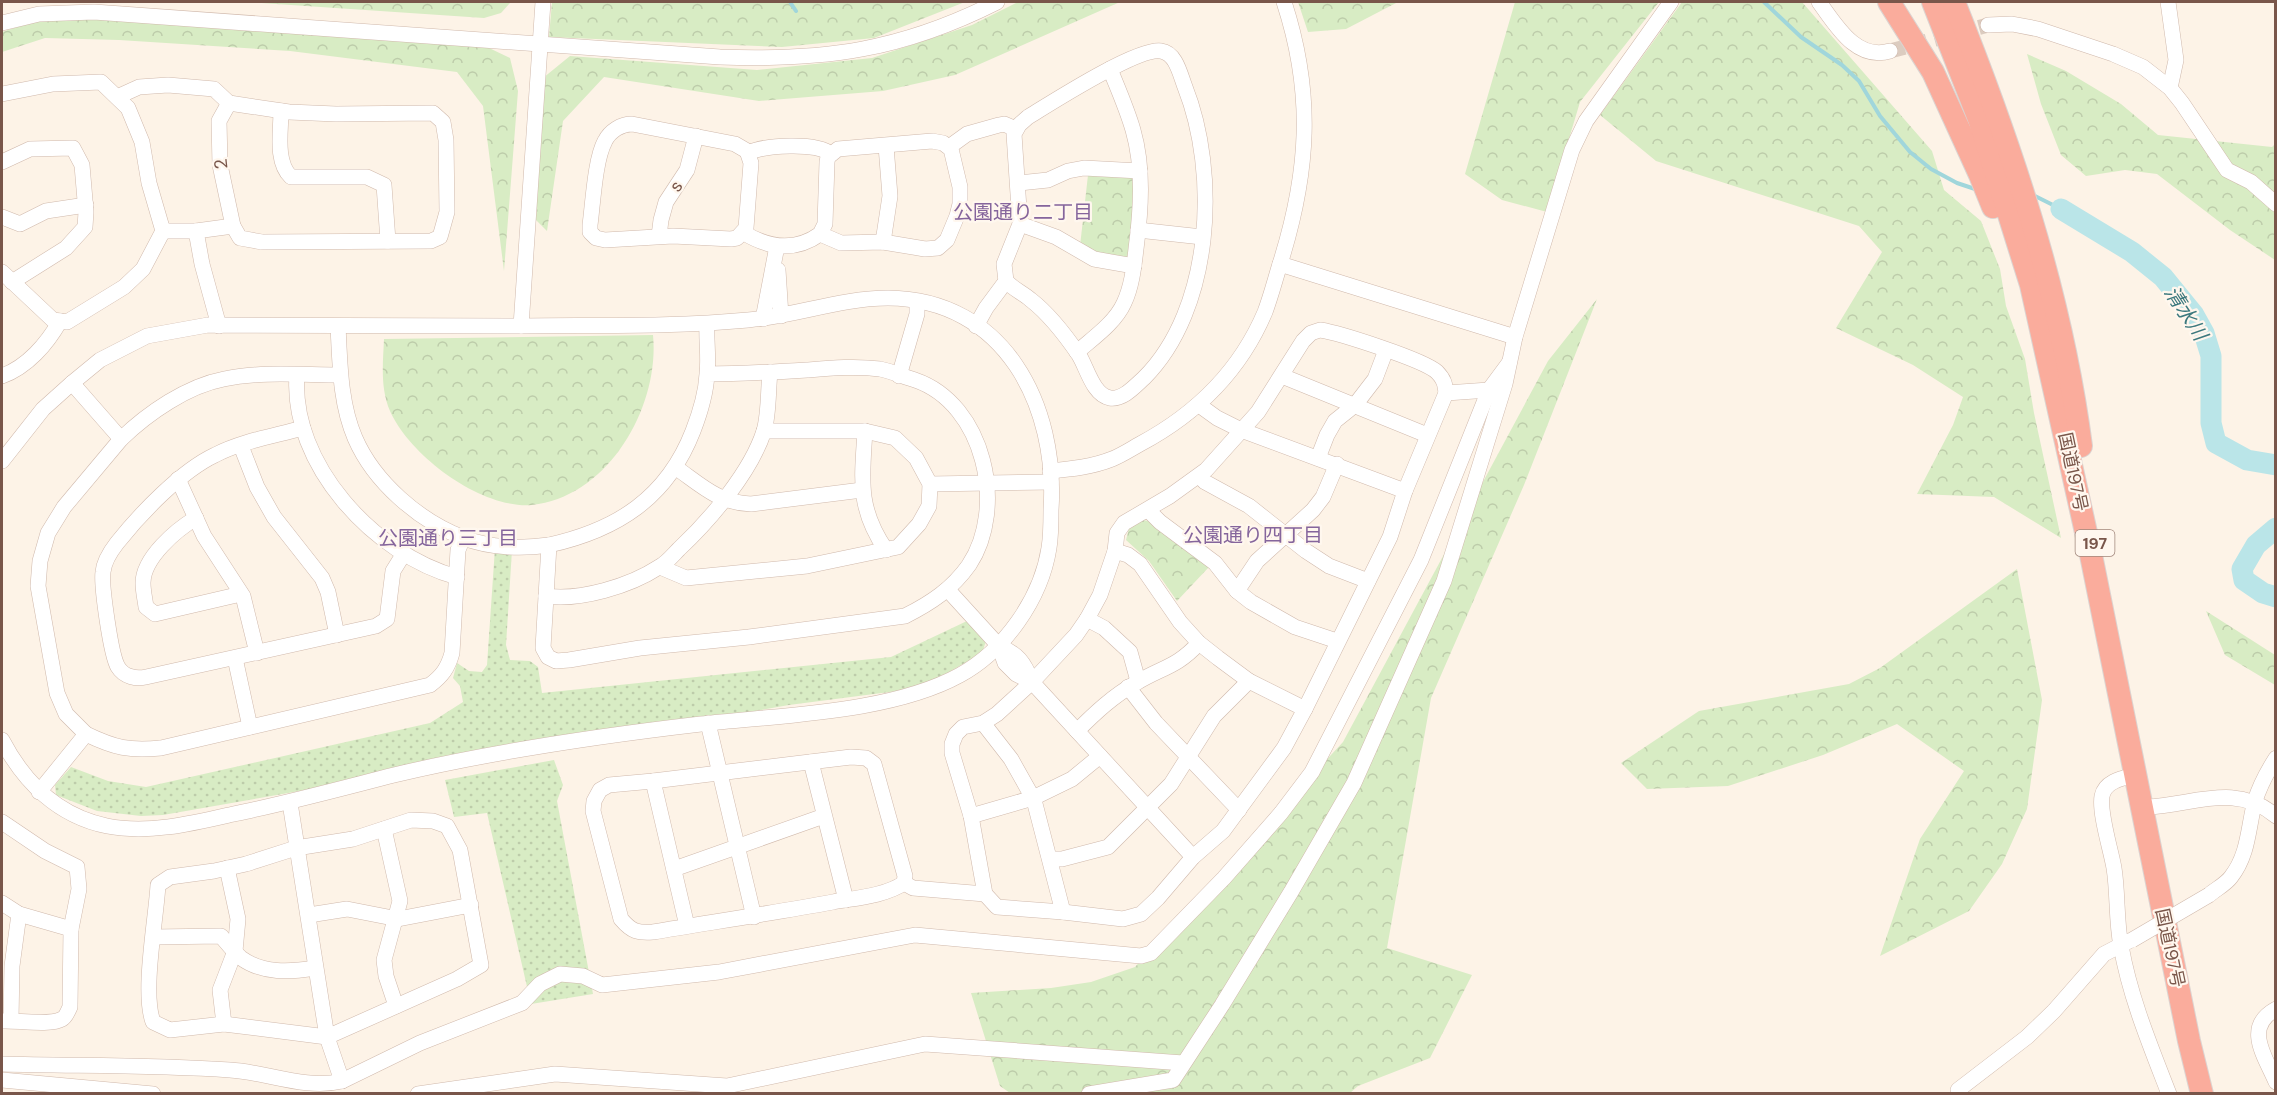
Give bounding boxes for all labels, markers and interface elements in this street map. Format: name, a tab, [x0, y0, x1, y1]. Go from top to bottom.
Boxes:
street label: 2	[209, 158, 233, 170]
street label: s	[664, 175, 688, 197]
district label: 公園通り二丁目	[953, 199, 1093, 225]
water label: 清水川	[2159, 281, 2214, 347]
street label: 国道197号	[2053, 430, 2093, 514]
district label: 公園通り四丁目	[1183, 522, 1323, 548]
district label: 公園通り三丁目	[378, 525, 518, 551]
road number: 197	[2076, 530, 2114, 556]
street label: 国道197号	[2150, 906, 2190, 990]

